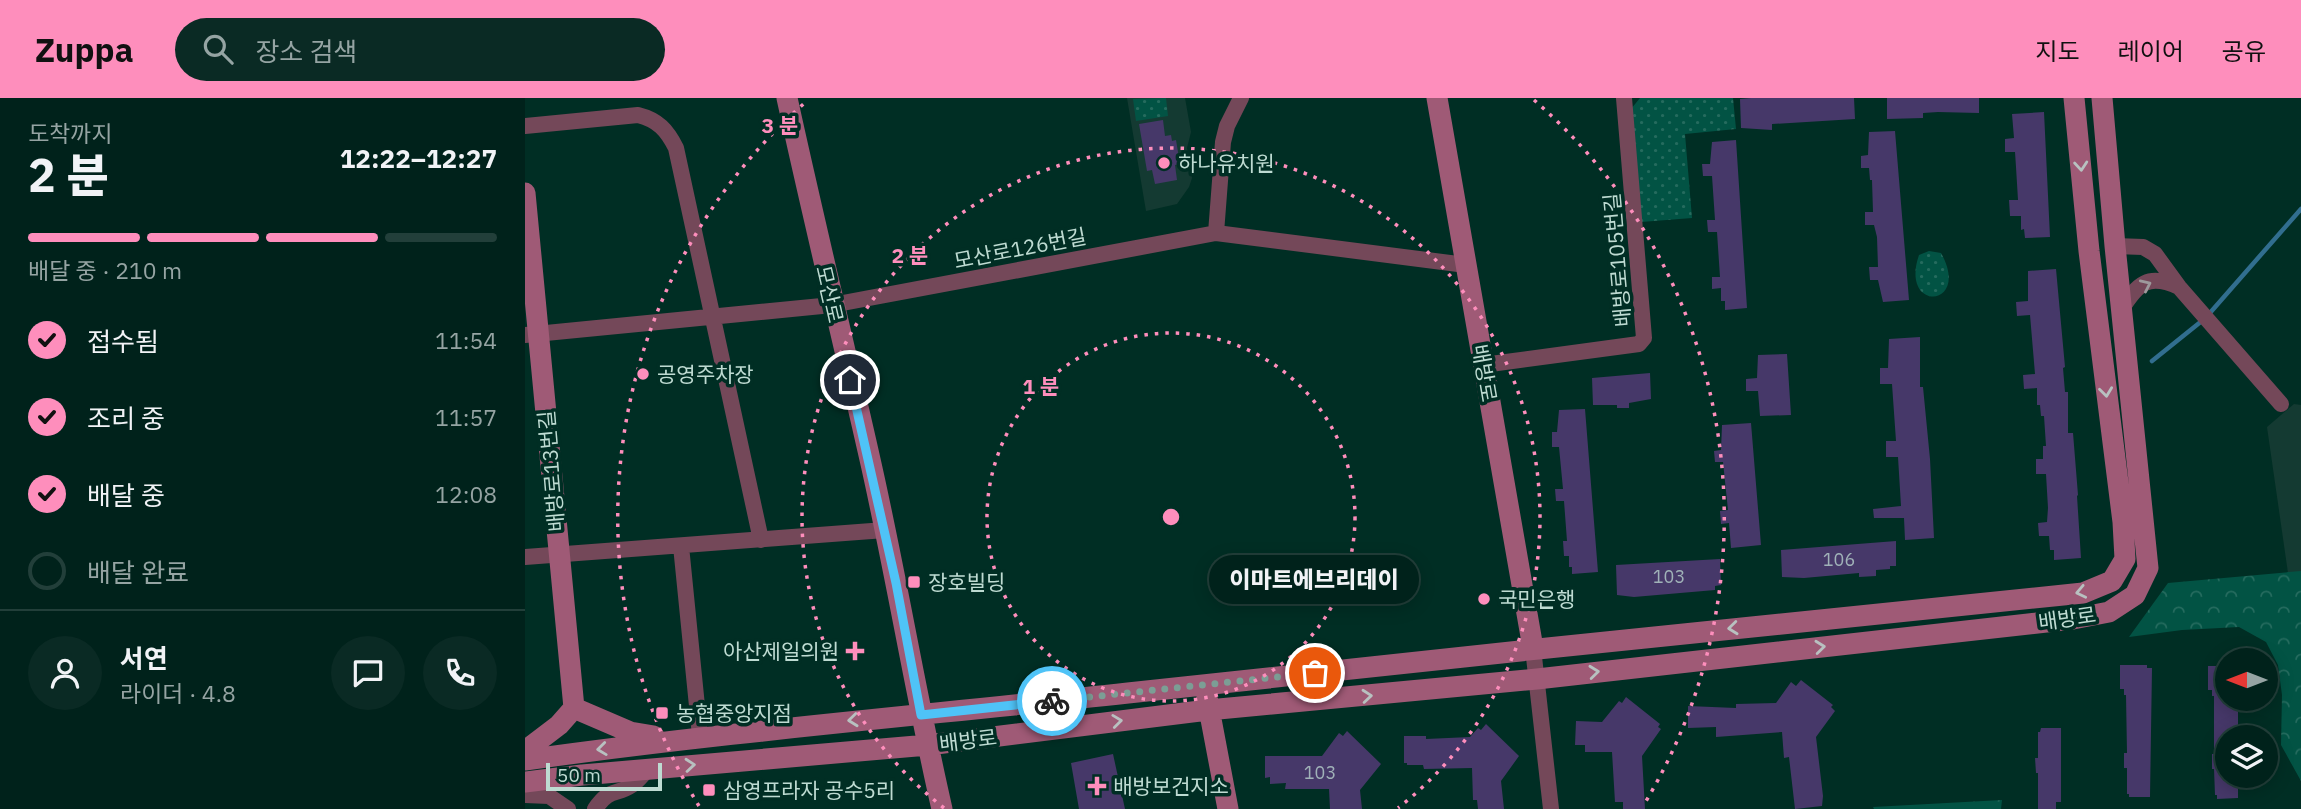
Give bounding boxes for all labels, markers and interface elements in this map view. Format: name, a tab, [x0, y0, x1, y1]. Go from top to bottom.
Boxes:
search box	[175, 18, 665, 81]
text: Zuppa	[35, 28, 133, 71]
icon: search	[199, 30, 237, 68]
text: 장소 검색	[255, 34, 357, 68]
text: 지도	[2035, 35, 2080, 67]
text: 레이어	[2118, 35, 2184, 67]
text: 공유	[2222, 35, 2266, 67]
text: 3 분	[762, 111, 798, 139]
text: 도착까지	[28, 118, 113, 148]
text: 12:22–12:27	[340, 141, 497, 175]
text: 2 분	[28, 145, 109, 205]
place label: 하나유치원	[1178, 149, 1275, 177]
marker: 하나유치원	[1156, 155, 1172, 171]
one-way arrow	[2073, 161, 2088, 172]
street label: 배방로105번길	[1597, 192, 1637, 328]
street label: 모산로126번길	[951, 221, 1089, 275]
text: 2 분	[892, 241, 928, 269]
text: 배달 중 · 210 m	[28, 255, 182, 285]
street label: 모산로	[810, 263, 850, 325]
one-way arrow	[2138, 280, 2151, 293]
icon: check	[28, 321, 66, 359]
text: 접수됨	[87, 324, 159, 358]
text: 11:54	[435, 325, 497, 355]
street label: 배방로	[1466, 342, 1504, 404]
pin	[820, 350, 880, 410]
place label: 공영주차장	[657, 360, 754, 388]
icon: home	[831, 361, 869, 399]
marker: 공영주차장	[635, 366, 651, 382]
text: 1 분	[1023, 372, 1059, 400]
one-way arrow	[2099, 386, 2114, 398]
icon: check	[28, 398, 66, 436]
text: 조리 중	[87, 401, 165, 435]
text: 11:57	[435, 402, 497, 432]
street label: 배방로13번길	[532, 409, 570, 533]
icon: check	[28, 475, 66, 513]
text: 배달 중	[87, 478, 165, 512]
text: 12:08	[435, 479, 497, 509]
centre of rings	[1159, 505, 1183, 529]
house number: 106	[1823, 548, 1855, 571]
callout: 이마트에브리데이	[1210, 554, 1420, 603]
text: 배달 완료	[87, 555, 189, 589]
text: 이마트에브리데이	[1229, 564, 1399, 594]
house number: 103	[1653, 565, 1685, 588]
place label: 장호빌딩	[928, 568, 1005, 596]
marker: 장호빌딩	[906, 574, 922, 590]
one-way arrow	[2075, 584, 2087, 599]
place label: 국민은행	[1498, 585, 1575, 613]
marker: 국민은행	[1476, 591, 1492, 607]
street label: 배방로	[2036, 600, 2098, 636]
one-way arrow	[1727, 621, 1738, 636]
button: person	[28, 636, 102, 710]
button: chat	[331, 636, 405, 710]
button: phone	[423, 636, 497, 710]
place label: 아산제일의원	[723, 637, 839, 665]
one-way arrow	[1815, 640, 1826, 655]
text: 서연	[120, 641, 168, 675]
marker: 아산제일의원	[845, 641, 865, 661]
pin	[1285, 643, 1345, 703]
north arrow	[2215, 648, 2279, 710]
map controls	[2215, 648, 2278, 788]
icon: bag	[1296, 654, 1334, 692]
one-way arrow	[1588, 665, 1600, 680]
courier	[1017, 666, 1087, 736]
text: 라이더 · 4.8	[120, 678, 236, 708]
icon: bike	[1033, 682, 1071, 720]
one-way arrow	[1362, 688, 1373, 703]
place label: 농협중앙지점	[676, 699, 792, 727]
marker: 농협중앙지점	[654, 705, 670, 721]
one-way arrow	[847, 713, 859, 728]
one-way arrow	[1111, 714, 1123, 729]
street label: 배방로	[938, 723, 998, 757]
button: layers	[2215, 725, 2278, 788]
one-way arrow	[597, 741, 608, 756]
one-way arrow	[685, 758, 696, 773]
scale bar	[546, 760, 661, 792]
house number: 103	[1304, 761, 1336, 784]
text: 50 m	[557, 763, 601, 787]
place label: 배방보건지소	[1113, 772, 1229, 800]
place label: 삼영프라자 공수5리	[723, 776, 895, 804]
marker: 배방보건지소	[1087, 776, 1107, 796]
marker: 삼영프라자 공수5리	[701, 782, 717, 798]

